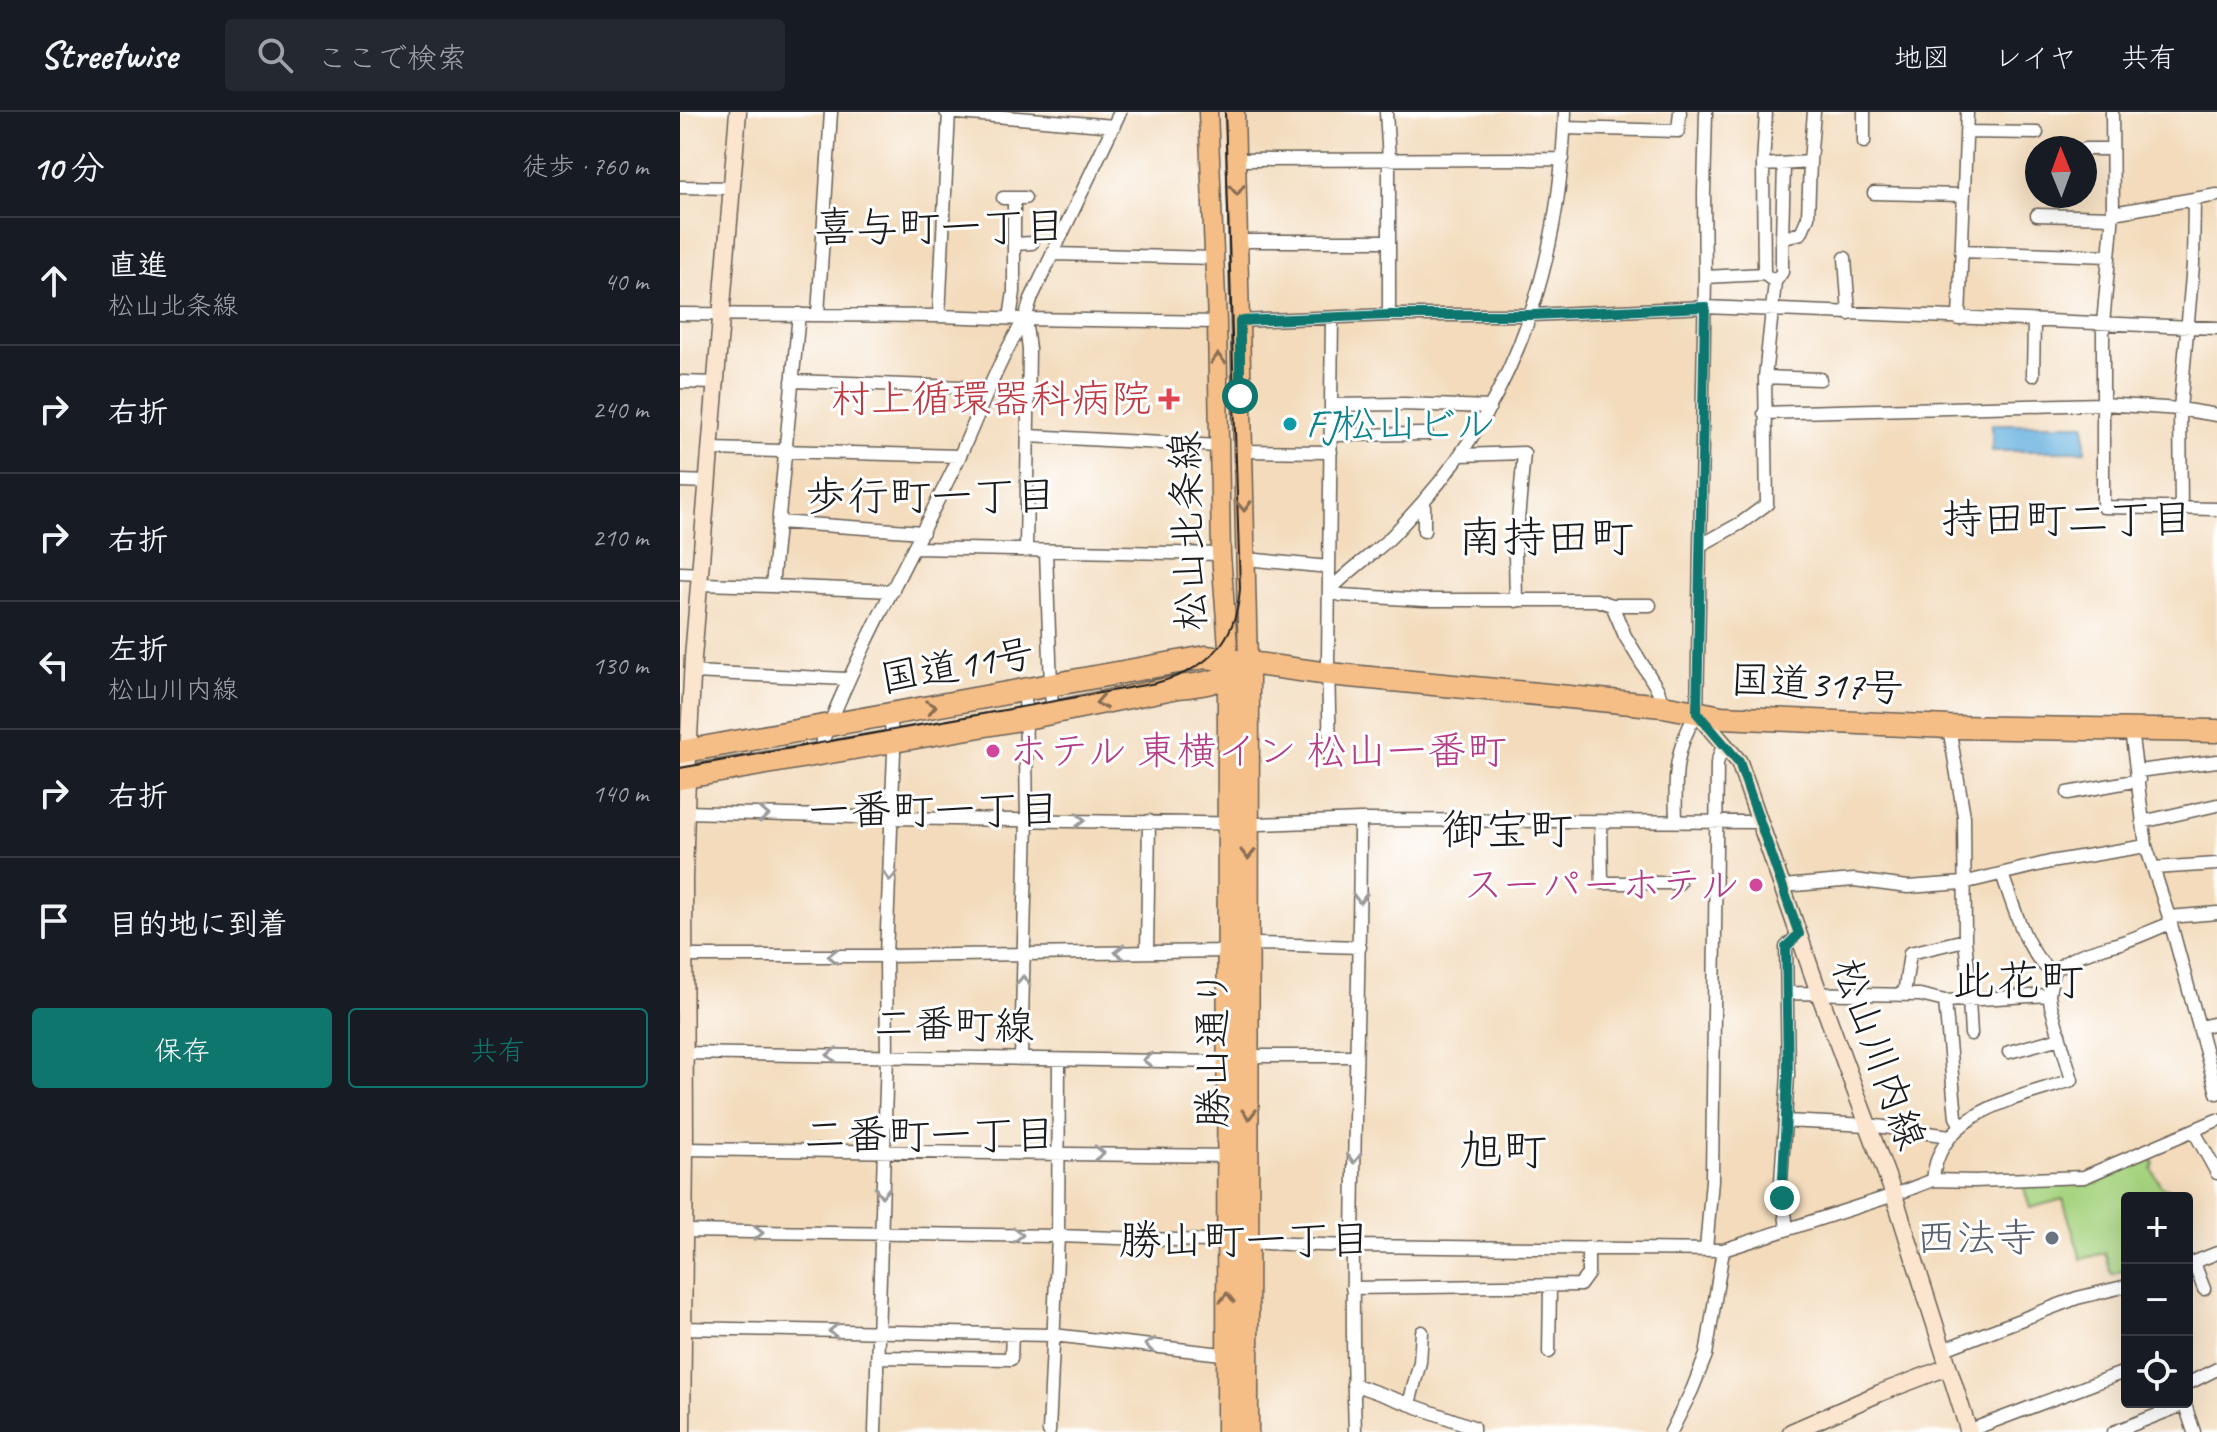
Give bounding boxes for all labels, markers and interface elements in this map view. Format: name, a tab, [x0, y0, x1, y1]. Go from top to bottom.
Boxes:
search box	[225, 19, 785, 91]
text: Streetwise	[40, 32, 177, 79]
icon: search	[253, 33, 297, 77]
text: ここで検索	[317, 39, 467, 77]
text: 地図	[1894, 40, 1950, 75]
text: レイヤ	[1994, 40, 2077, 75]
text: 共有	[2121, 40, 2177, 75]
north arrow	[2025, 136, 2097, 208]
text: 10 分	[32, 146, 105, 189]
text: 徒歩 · 760 m	[523, 150, 648, 183]
one-way arrow	[1228, 184, 1245, 197]
district label: 喜与町一丁目	[814, 201, 1066, 254]
text: 直進	[108, 246, 168, 284]
icon: ahead	[32, 259, 76, 303]
text: 40 m	[604, 265, 648, 298]
text: 松山北条線	[108, 289, 238, 322]
one-way arrow	[1209, 352, 1227, 365]
place label: 村上循環器科病院	[831, 374, 1151, 424]
route start	[1222, 378, 1258, 414]
icon: right	[32, 387, 76, 431]
marker: 村上循環器科病院	[1158, 388, 1180, 410]
text: 右折	[108, 393, 168, 431]
text: 240 m	[592, 393, 648, 426]
place label: FJ松山ビル	[1306, 399, 1496, 449]
marker: FJ松山ビル	[1281, 415, 1299, 433]
street label: 松山北条線	[1160, 430, 1216, 632]
district label: 歩行町一丁目	[805, 470, 1057, 523]
district label: 持田町二丁目	[1941, 493, 2193, 546]
one-way arrow	[1236, 500, 1253, 513]
district label: 南持田町	[1458, 510, 1634, 565]
icon: right	[32, 515, 76, 559]
text: 右折	[108, 521, 168, 559]
text: 210 m	[592, 521, 648, 554]
street label: 国道11号	[876, 628, 1038, 704]
text: 左折	[108, 630, 168, 668]
icon: left	[32, 643, 76, 687]
text: 130 m	[592, 649, 648, 682]
street label: 国道317号	[1729, 654, 1905, 714]
text: 松山川内線	[108, 673, 238, 706]
one-way arrow	[1095, 693, 1108, 710]
one-way arrow	[924, 700, 938, 717]
place label: ホテル 東横イン 松山一番町	[1009, 726, 1507, 776]
marker: ホテル 東横イン 松山一番町	[984, 742, 1002, 760]
icon: right	[32, 771, 76, 815]
text: 右折	[108, 777, 168, 815]
text: 140 m	[592, 777, 648, 810]
district label: 一番町一丁目	[808, 784, 1060, 837]
district label: 御宝町	[1441, 802, 1573, 857]
one-way arrow	[758, 806, 771, 823]
one-way arrow	[1074, 812, 1087, 829]
one-way arrow	[1239, 848, 1257, 861]
place label: スーパーホテル	[1463, 860, 1740, 910]
one-way arrow	[881, 870, 898, 883]
marker: スーパーホテル	[1747, 876, 1765, 894]
one-way arrow	[1351, 892, 1369, 905]
icon: arrive	[32, 899, 76, 943]
text: 目的地に到着	[108, 905, 288, 943]
one-way arrow	[1113, 944, 1126, 961]
one-way arrow	[826, 947, 839, 965]
street label: 松山川内線	[1821, 951, 1937, 1157]
district label: 此花町	[1952, 953, 2084, 1008]
street label: 勝山通り	[1188, 968, 1238, 1128]
one-way arrow	[1015, 974, 1032, 987]
street label: 二番町線	[874, 999, 1034, 1051]
button: 保存	[32, 1008, 332, 1088]
button: 共有	[348, 1008, 648, 1088]
one-way arrow	[825, 1046, 838, 1064]
one-way arrow	[1141, 1051, 1154, 1069]
one-way arrow	[1240, 1108, 1258, 1121]
district label: 二番町一丁目	[804, 1109, 1056, 1162]
district label: 旭町	[1459, 1123, 1547, 1178]
one-way arrow	[1093, 1145, 1106, 1162]
one-way arrow	[1345, 1152, 1363, 1165]
route end	[1764, 1180, 1800, 1216]
one-way arrow	[874, 1186, 891, 1199]
map controls	[2121, 1192, 2193, 1408]
button: +	[2121, 1192, 2193, 1264]
place label: 西法寺	[1916, 1213, 2036, 1263]
district label: 勝山町一丁目	[1119, 1214, 1371, 1267]
one-way arrow	[752, 1224, 765, 1242]
one-way arrow	[1012, 1226, 1025, 1244]
marker: 西法寺	[2043, 1229, 2061, 1247]
button: −	[2121, 1264, 2193, 1336]
one-way arrow	[1218, 1291, 1236, 1304]
one-way arrow	[827, 1322, 840, 1339]
button: locate	[2121, 1336, 2193, 1408]
one-way arrow	[1143, 1337, 1156, 1354]

